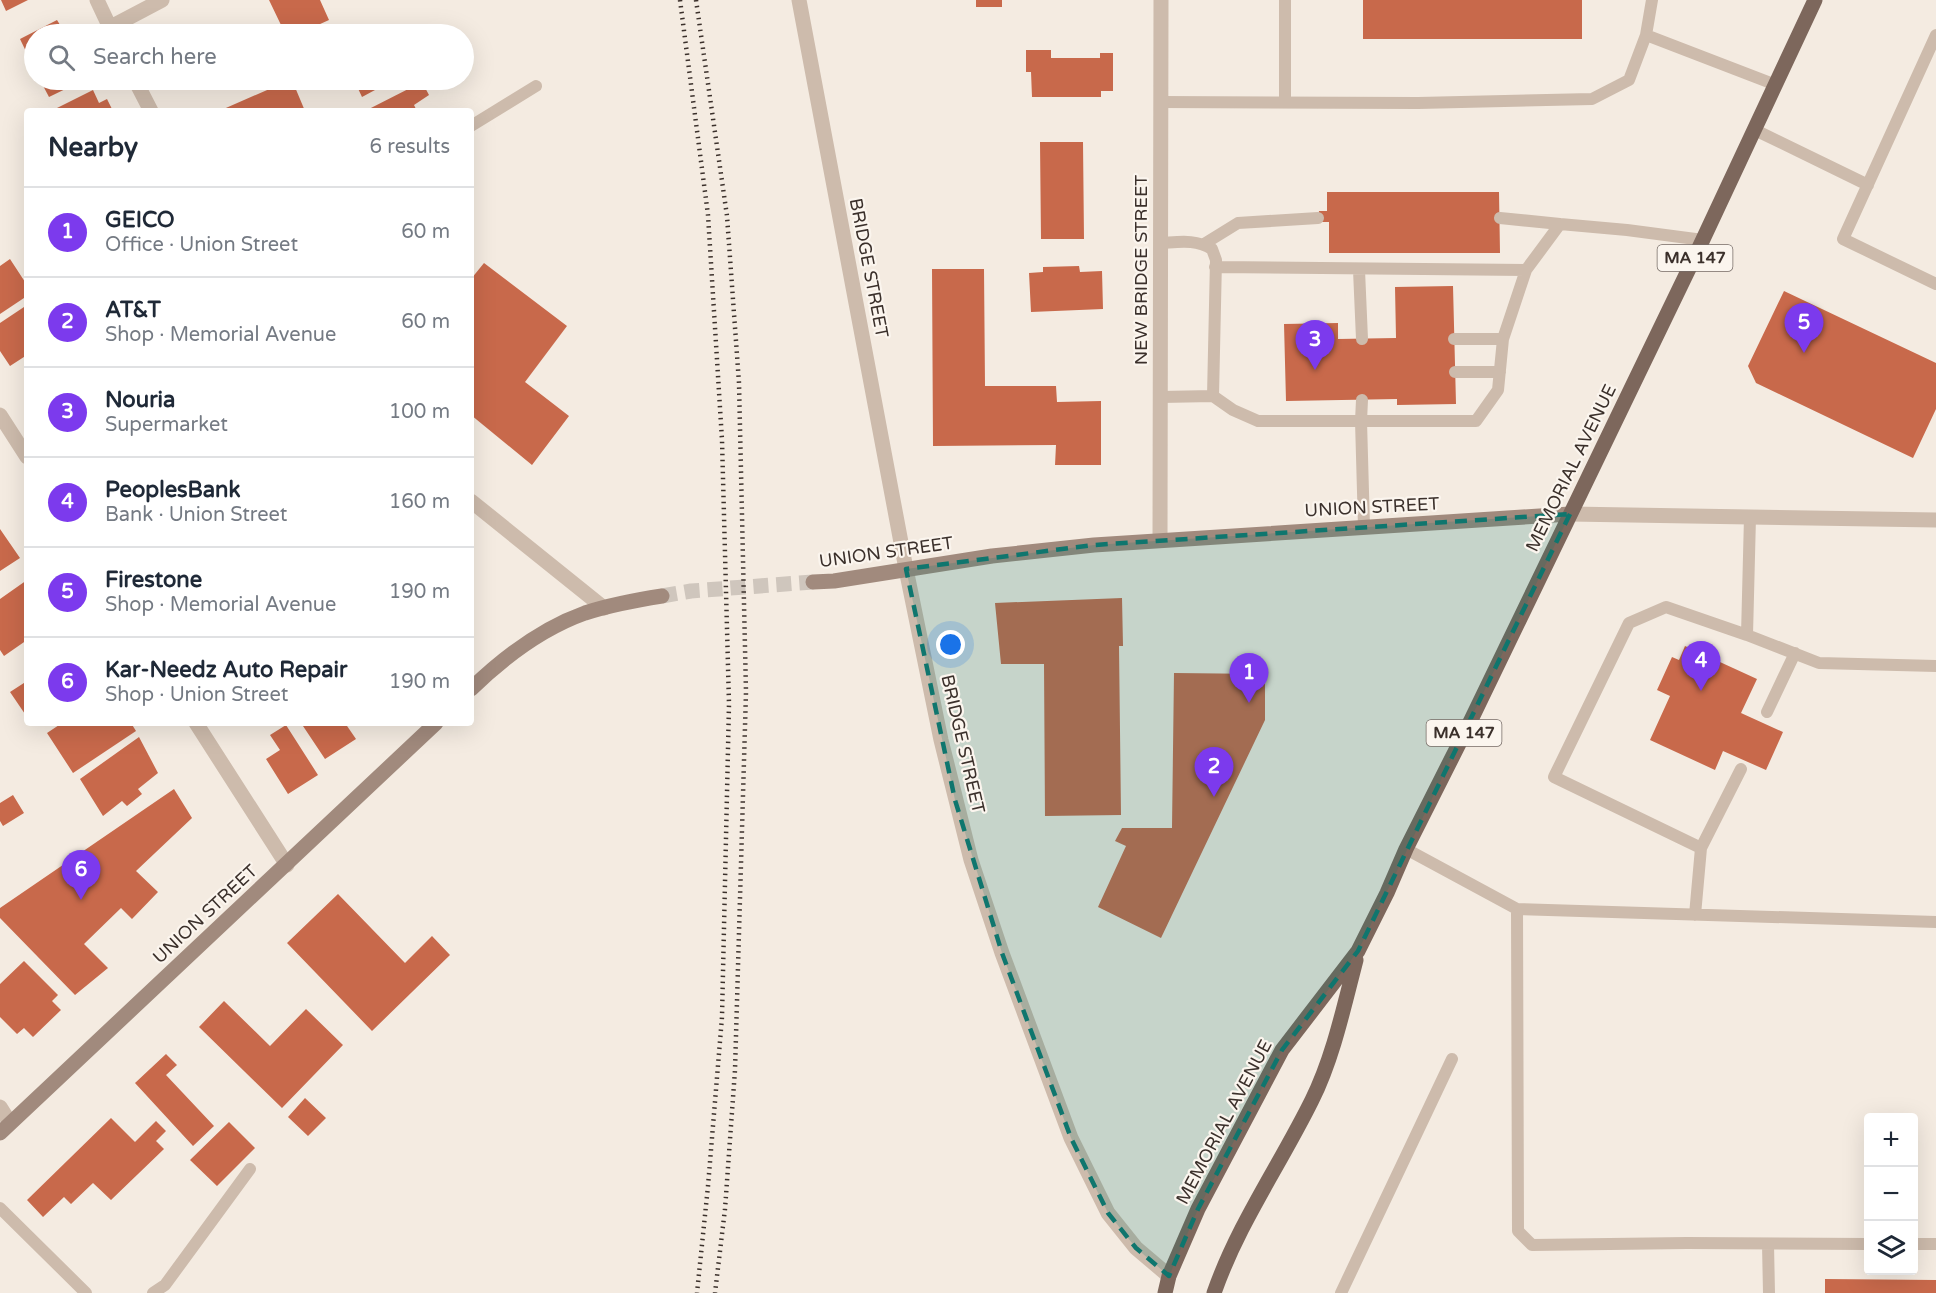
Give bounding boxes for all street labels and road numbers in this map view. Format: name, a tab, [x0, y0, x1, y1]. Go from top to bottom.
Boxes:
street label: NEW BRIDGE STREET	[1130, 175, 1152, 365]
street label: BRIDGE STREET	[845, 196, 893, 340]
road number: MA 147	[1658, 245, 1732, 271]
street label: MEMORIAL AVENUE	[1521, 381, 1621, 555]
street label: UNION STREET	[1304, 492, 1440, 522]
street label: UNION STREET	[818, 532, 954, 572]
street label: BRIDGE STREET	[936, 672, 990, 816]
road number: MA 147	[1426, 720, 1502, 746]
street label: UNION STREET	[148, 860, 262, 968]
street label: MEMORIAL AVENUE	[1171, 1036, 1277, 1208]

